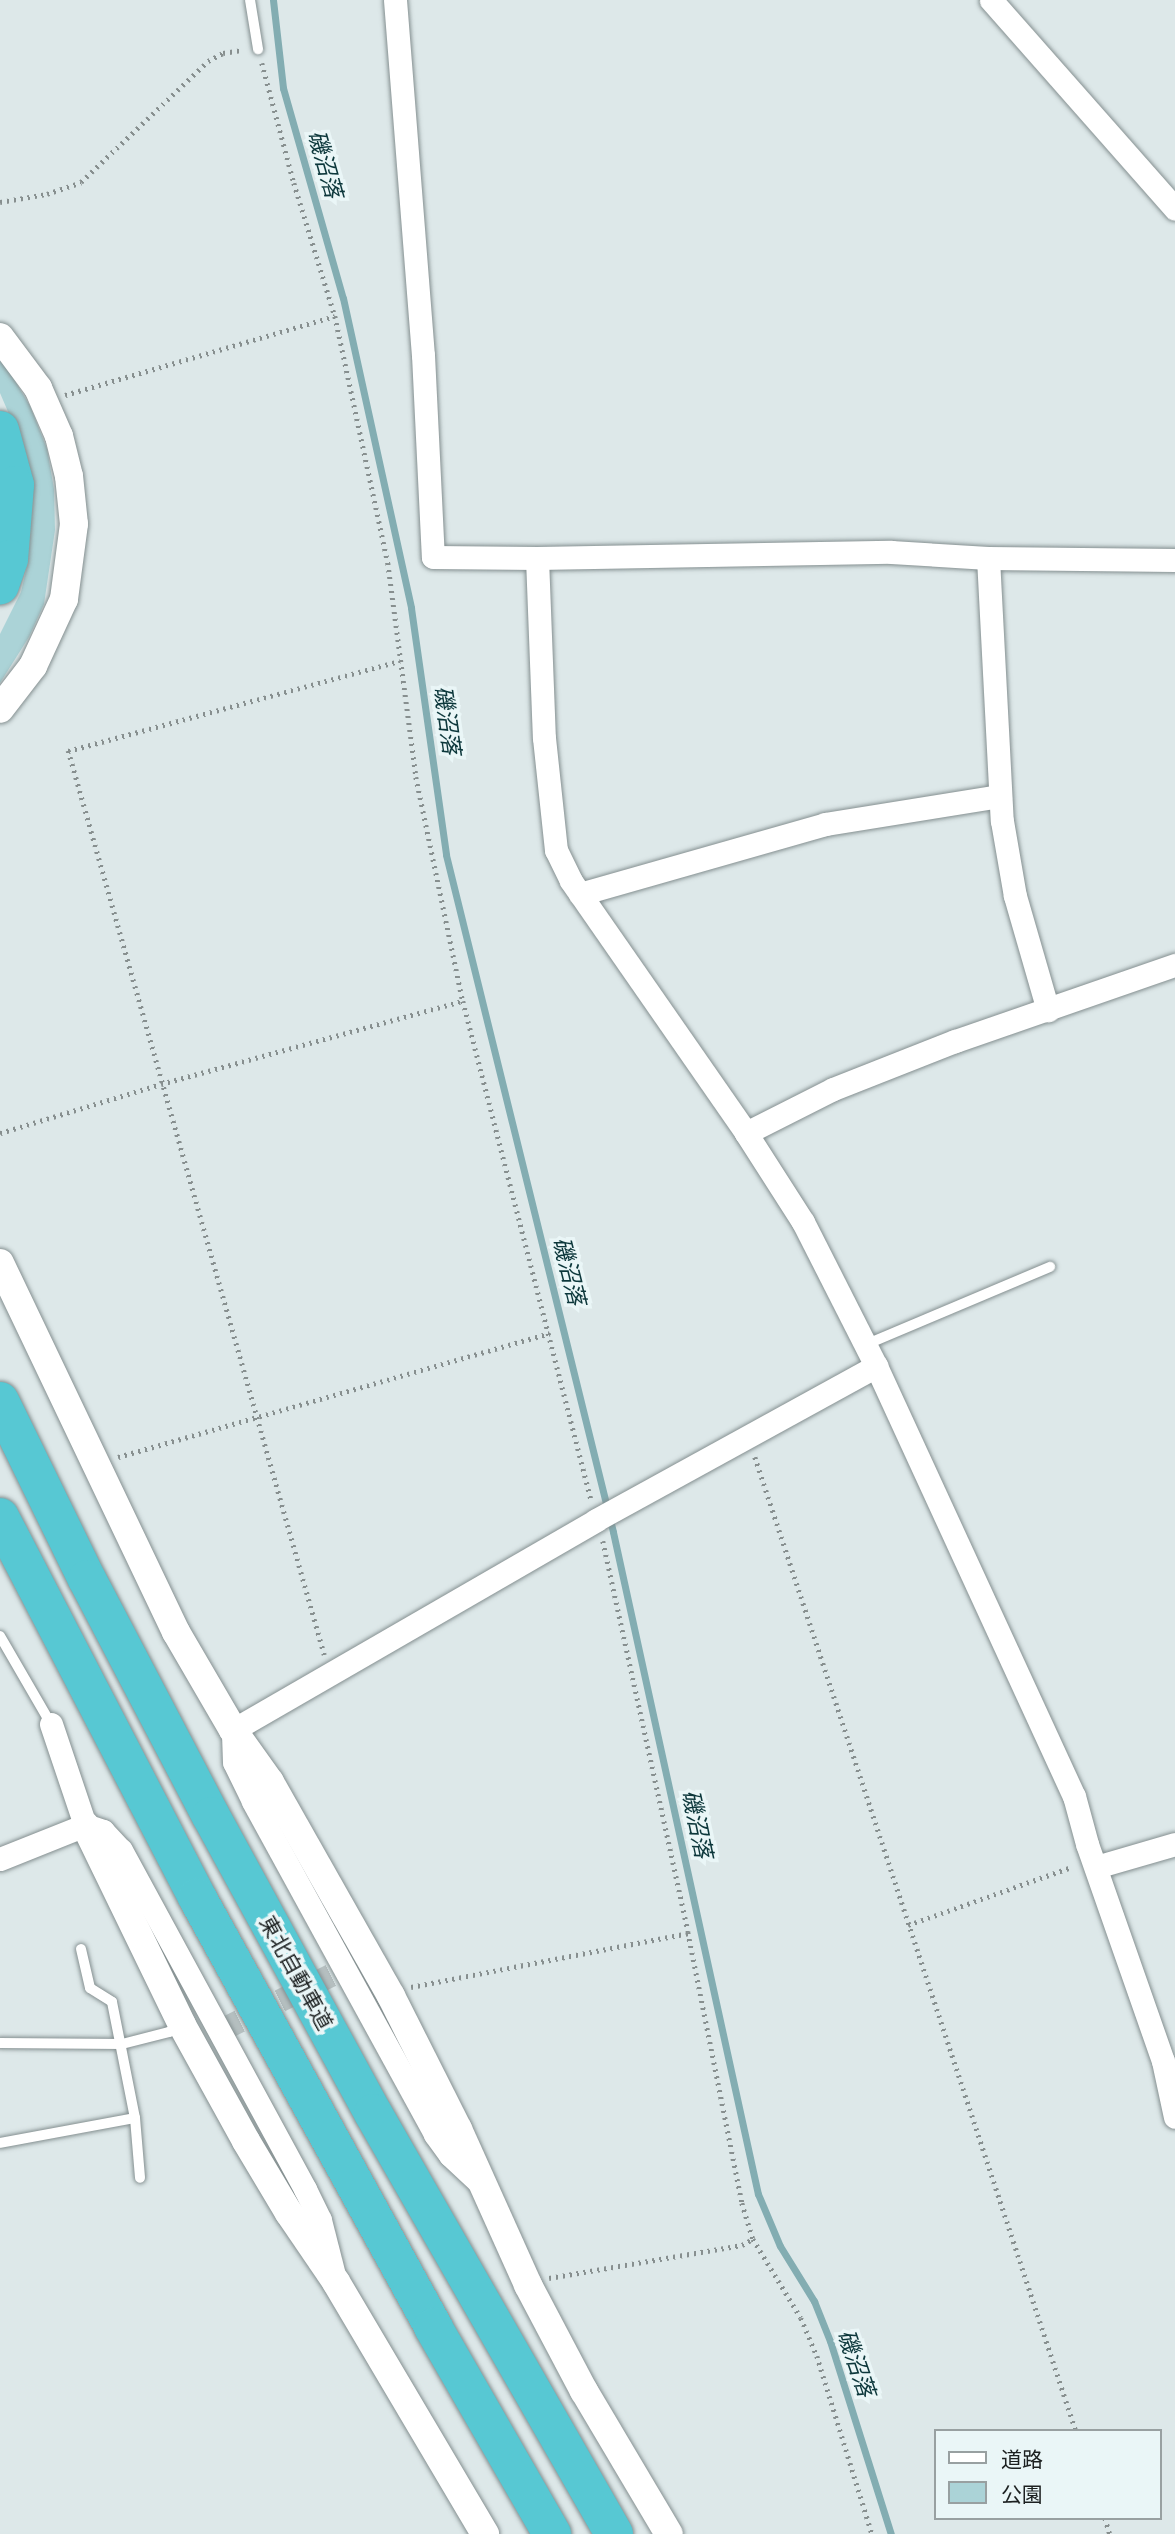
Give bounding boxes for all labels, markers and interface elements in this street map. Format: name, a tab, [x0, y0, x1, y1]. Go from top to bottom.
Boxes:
water label: 磯沼落	[302, 127, 348, 201]
water label: 磯沼落	[429, 684, 465, 756]
water label: 磯沼落	[547, 1234, 591, 1308]
water label: 磯沼落	[676, 1787, 718, 1861]
street label: 東北自動車道	[254, 1912, 338, 2034]
water label: 磯沼落	[832, 2326, 880, 2400]
legend	[934, 2429, 1161, 2520]
text: 道路	[1001, 2448, 1043, 2471]
text: 公園	[1001, 2483, 1043, 2506]

